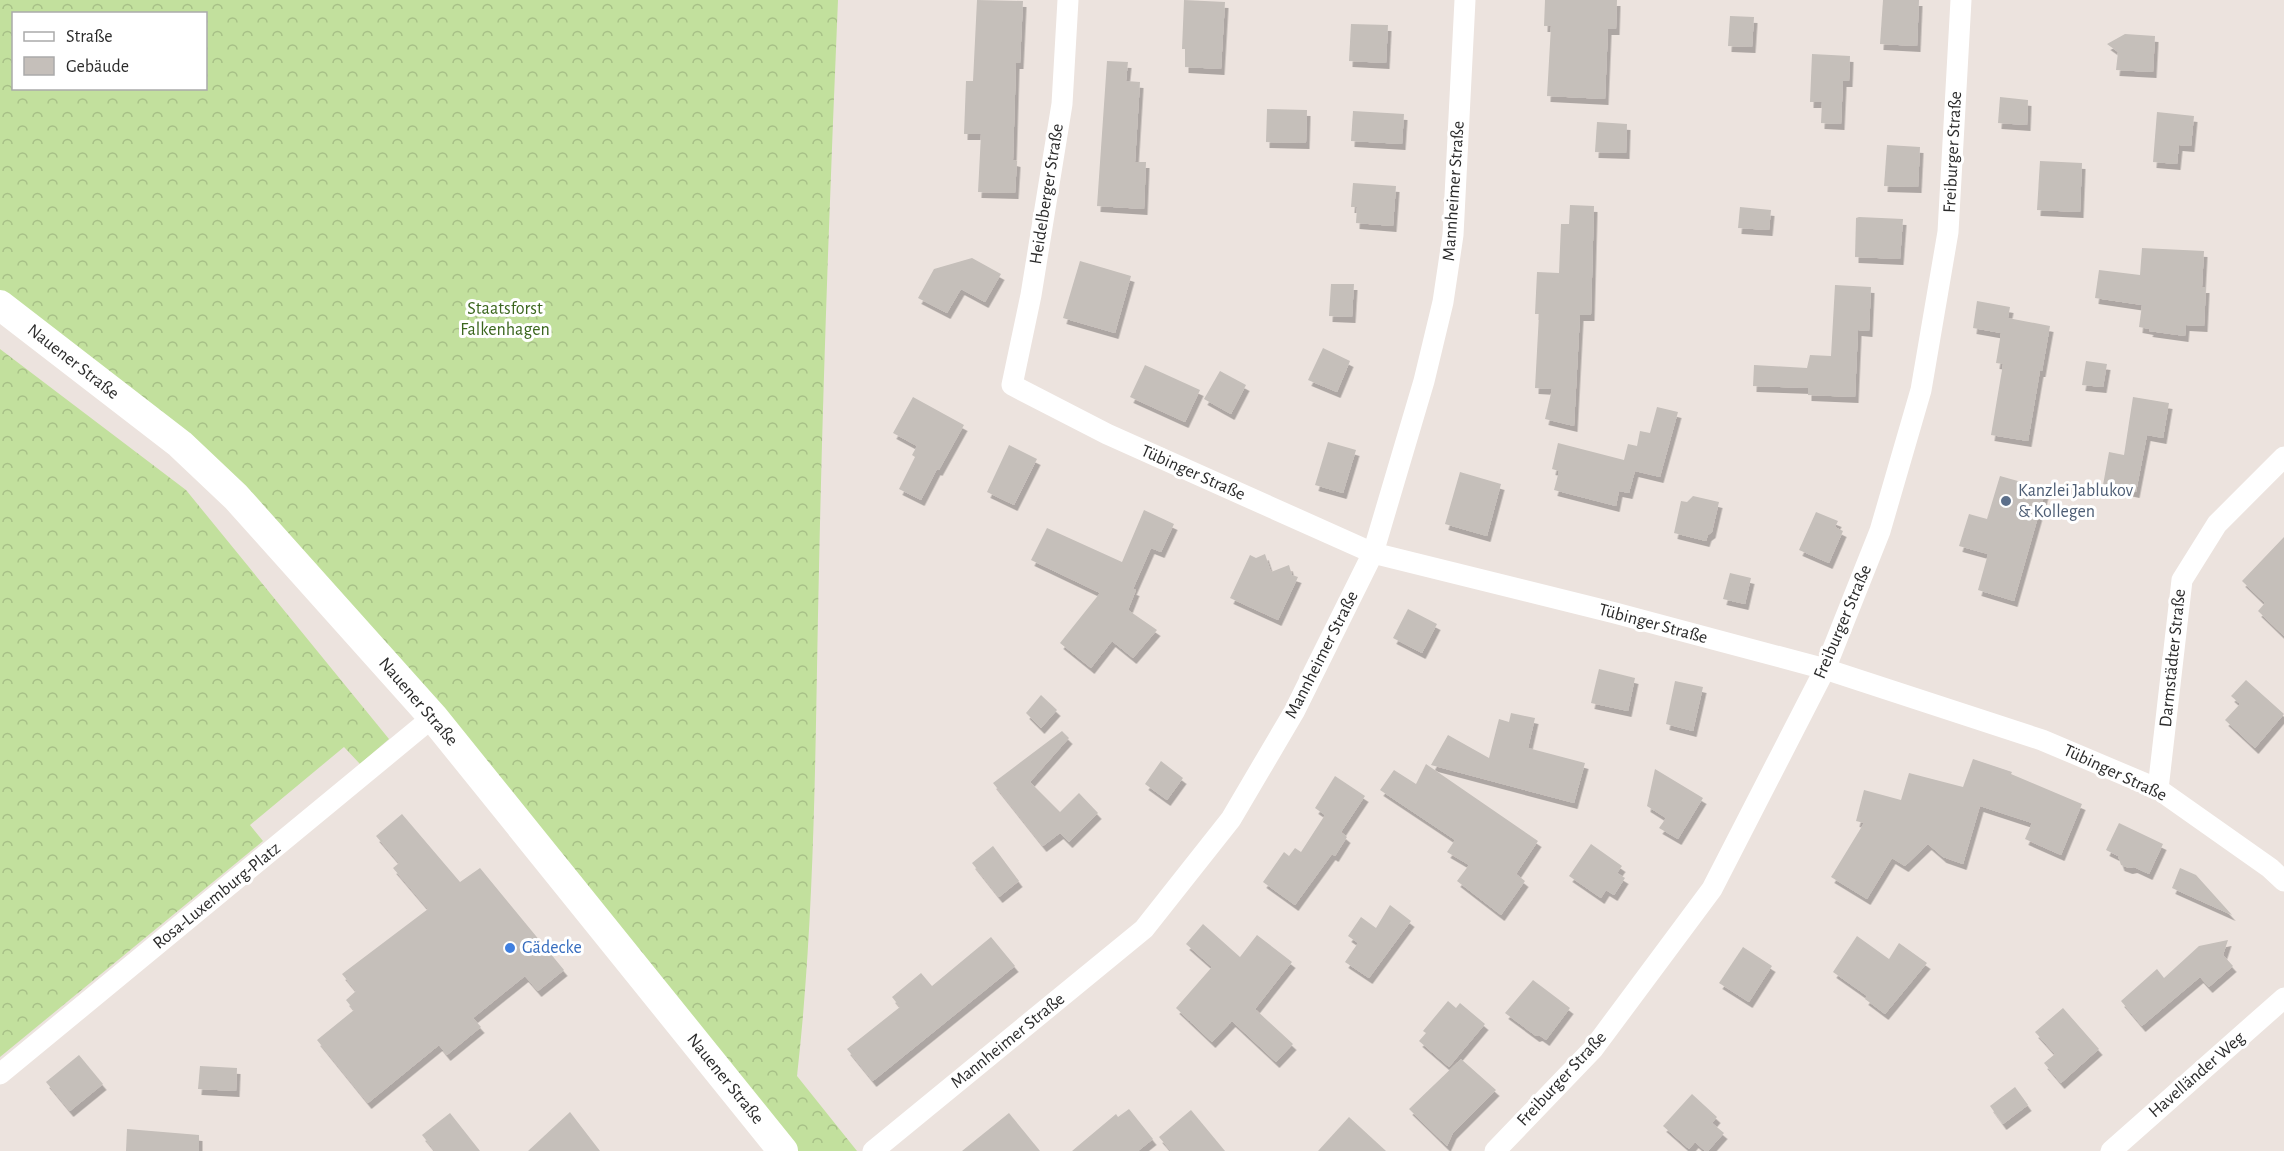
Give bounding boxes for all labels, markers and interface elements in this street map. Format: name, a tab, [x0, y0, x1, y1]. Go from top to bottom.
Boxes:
legend	[12, 12, 207, 90]
text: Straße	[66, 28, 112, 46]
text: Gebäude	[66, 58, 129, 76]
street label: Freiburger Straße	[1941, 91, 1965, 213]
street label: Mannheimer Straße	[1440, 120, 1468, 262]
street label: Heidelberger Straße	[1027, 122, 1067, 266]
park label: Staatsforst Falkenhagen	[460, 300, 550, 339]
street label: Nauener Straße	[24, 321, 122, 403]
street label: Tübinger Straße	[1138, 442, 1248, 504]
place label: Kanzlei Jablukov & Kollegen	[2018, 482, 2133, 521]
marker: Kanzlei Jablukov & Kollegen	[1999, 494, 2013, 508]
street label: Freiburger Straße	[1811, 562, 1875, 682]
street label: Mannheimer Straße	[1282, 588, 1362, 722]
street label: Darmstädter Straße	[2157, 588, 2189, 728]
street label: Tübinger Straße	[1597, 601, 1709, 647]
street label: Nauener Straße	[375, 654, 461, 750]
street label: Tübinger Straße	[2060, 741, 2170, 805]
street label: Rosa-Luxemburg-Platz	[150, 839, 284, 953]
place label: Gädecke	[522, 939, 582, 957]
marker: Gädecke	[503, 941, 517, 955]
street label: Mannheimer Straße	[948, 990, 1068, 1092]
street label: Freiburger Straße	[1514, 1028, 1610, 1130]
street label: Havelländer Weg	[2146, 1029, 2249, 1121]
street label: Nauener Straße	[683, 1030, 767, 1128]

